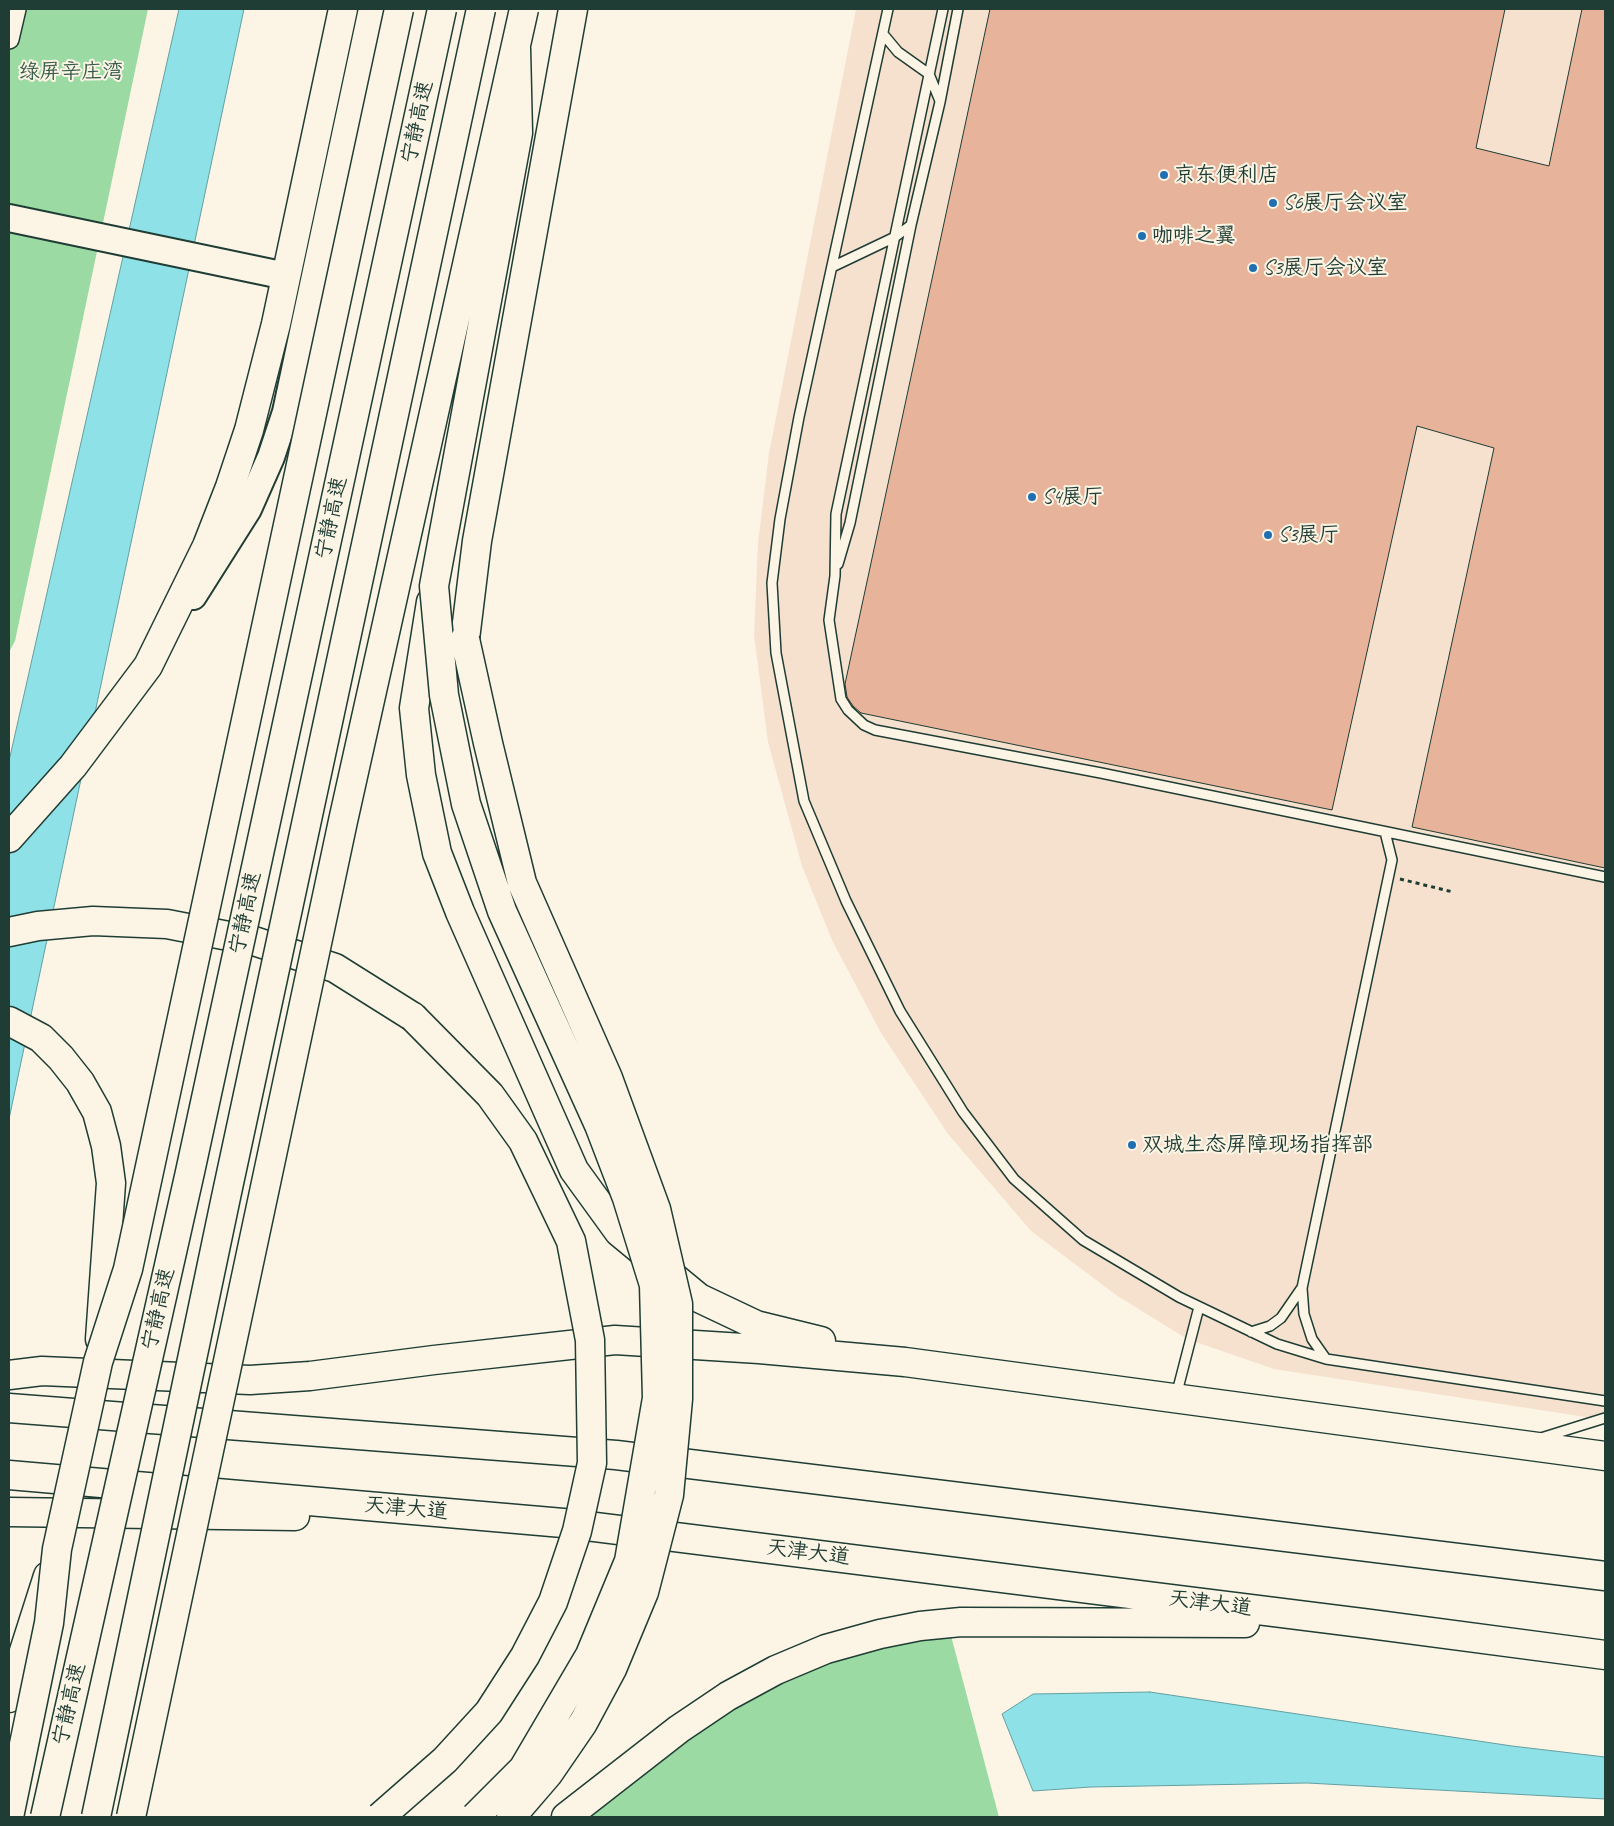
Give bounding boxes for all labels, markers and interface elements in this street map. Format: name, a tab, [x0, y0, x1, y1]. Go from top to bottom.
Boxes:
park label: 绿屏辛庄湾	[19, 59, 123, 85]
street label: 宁静高速	[397, 78, 439, 166]
place label: 京东便利店	[1174, 162, 1279, 188]
marker: 京东便利店	[1158, 169, 1170, 181]
place label: S6展厅会议室	[1283, 190, 1408, 216]
marker: S6展厅会议室	[1267, 197, 1279, 209]
place label: 咖啡之翼	[1152, 223, 1236, 249]
marker: 咖啡之翼	[1136, 230, 1148, 242]
place label: S3展厅会议室	[1263, 255, 1388, 281]
marker: S3展厅会议室	[1247, 262, 1259, 274]
street label: 宁静高速	[311, 474, 353, 562]
place label: S4展厅	[1042, 484, 1104, 510]
marker: S4展厅	[1026, 491, 1038, 503]
place label: S3展厅	[1278, 522, 1340, 548]
marker: S3展厅	[1262, 529, 1274, 541]
street label: 宁静高速	[225, 869, 267, 957]
place label: 双城生态屏障现场指挥部	[1142, 1132, 1373, 1158]
marker: 双城生态屏障现场指挥部	[1126, 1139, 1138, 1151]
street label: 宁静高速	[137, 1265, 181, 1353]
street label: 天津大道	[363, 1493, 449, 1525]
street label: 天津大道	[765, 1535, 851, 1571]
street label: 天津大道	[1167, 1586, 1253, 1622]
street label: 宁静高速	[48, 1660, 92, 1748]

